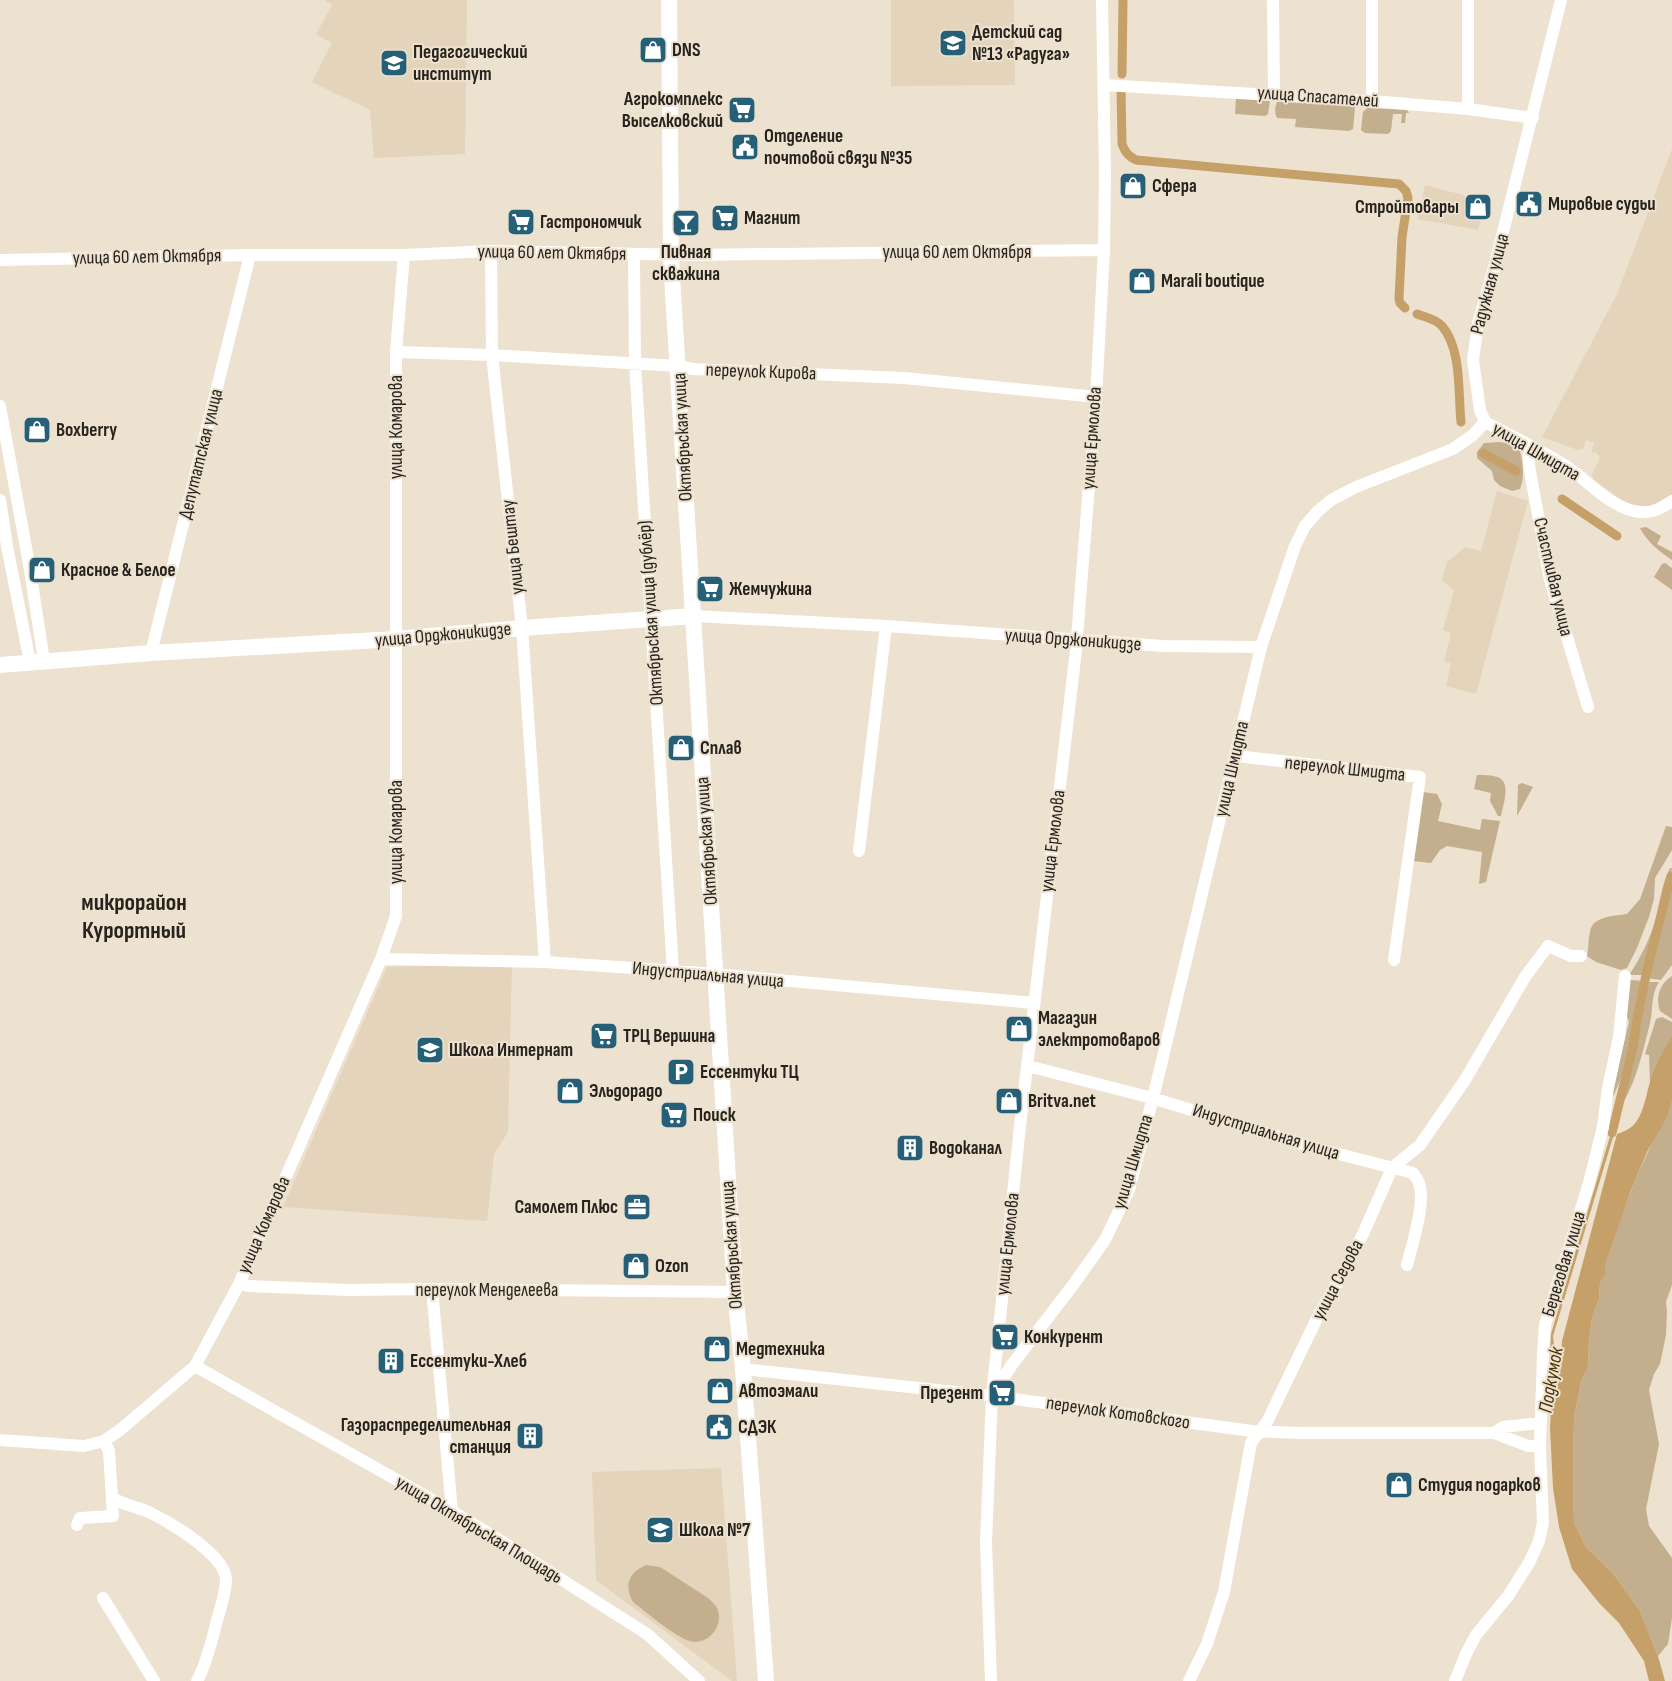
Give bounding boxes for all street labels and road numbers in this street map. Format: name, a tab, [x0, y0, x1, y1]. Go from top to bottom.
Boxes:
street label: улица Спасателей	[1257, 81, 1379, 113]
street label: Радужная улица	[1466, 231, 1514, 337]
street label: улица 60 лет Октября	[477, 240, 627, 266]
street label: улица 60 лет Октября	[883, 241, 1031, 264]
street label: улица 60 лет Октября	[72, 244, 222, 270]
street label: переулок Кирова	[705, 359, 817, 385]
street label: Октябрьская улица	[668, 372, 698, 502]
street label: улица Комарова	[385, 375, 408, 479]
street label: Депутатская улица	[174, 386, 228, 522]
street label: улица Ермолова	[1077, 386, 1107, 490]
street label: улица Шмидта	[1488, 418, 1584, 486]
street label: улица Бештау	[497, 498, 529, 595]
street label: Счастливая улица	[1528, 515, 1578, 639]
street label: Октябрьская улица (дублёр)	[633, 520, 669, 706]
street label: улица Орджоникидзе	[374, 618, 512, 652]
street label: улица Орджоникидзе	[1004, 624, 1142, 656]
street label: улица Шмидта	[1210, 719, 1254, 819]
street label: переулок Шмидта	[1284, 751, 1406, 787]
street label: Октябрьская улица	[691, 776, 723, 906]
street label: улица Комарова	[385, 780, 408, 884]
street label: улица Ермолова	[1035, 789, 1071, 893]
street label: Индустриальная улица	[631, 957, 785, 993]
street label: Индустриальная улица	[1190, 1099, 1342, 1165]
street label: улица Шмидта	[1108, 1112, 1158, 1212]
street label: улица Комарова	[232, 1173, 296, 1277]
street label: Октябрьская улица	[716, 1180, 748, 1310]
street label: улица Ермолова	[991, 1192, 1025, 1296]
street label: Береговая улица	[1537, 1208, 1591, 1320]
street label: улица Седова	[1307, 1236, 1369, 1324]
street label: переулок Менделеева	[416, 1279, 558, 1302]
street label: переулок Котовского	[1045, 1392, 1191, 1434]
street label: улица Октябрьская Площадь	[391, 1471, 567, 1589]

